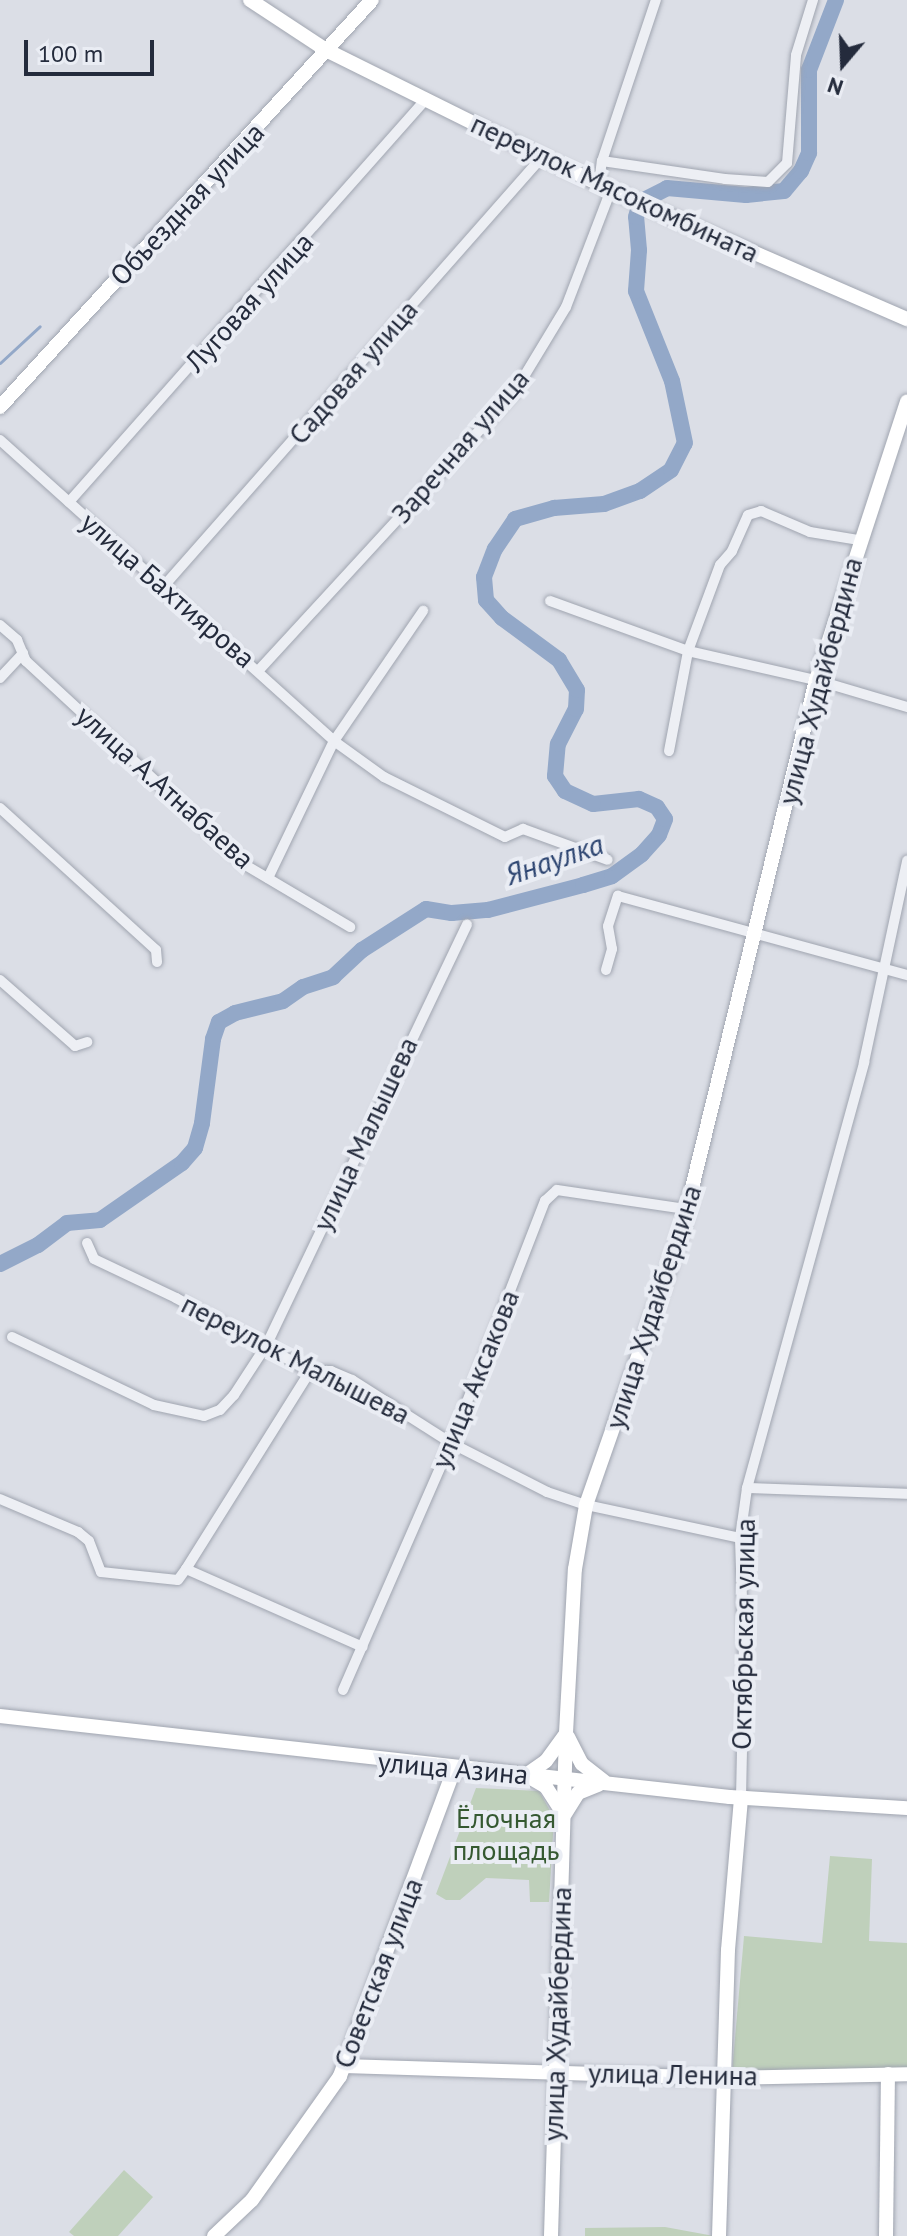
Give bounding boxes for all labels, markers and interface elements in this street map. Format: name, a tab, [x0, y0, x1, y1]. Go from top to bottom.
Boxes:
scale bar	[28, 24, 158, 74]
north arrow	[803, 24, 883, 104]
text: 100 m	[38, 38, 103, 69]
text: N	[824, 71, 847, 102]
street label: переулок Мясокомбината	[466, 107, 764, 269]
street label: Объездная улица	[103, 116, 271, 292]
street label: Луговая улица	[178, 226, 320, 378]
street label: Садовая улица	[281, 293, 425, 451]
street label: Заречная улица	[384, 362, 536, 530]
street label: улица Бахтиярова	[74, 505, 262, 675]
street label: улица Худайбердина	[771, 553, 869, 809]
street label: улица А.Атнабаева	[69, 698, 261, 876]
water label: Янаулка	[500, 825, 608, 893]
street label: улица Малышева	[305, 1032, 425, 1236]
street label: улица Худайбердина	[598, 1180, 708, 1434]
street label: улица Аксакова	[424, 1284, 526, 1474]
street label: переулок Малышева	[176, 1287, 416, 1431]
street label: Октябрьская улица	[724, 1518, 762, 1750]
street label: улица Азина	[376, 1745, 530, 1791]
park label: Ёлочная площадь	[452, 1801, 560, 1867]
street label: Советская улица	[326, 1873, 430, 2073]
street label: улица Худайбердина	[536, 1886, 578, 2142]
street label: улица Ленина	[588, 2056, 758, 2092]

